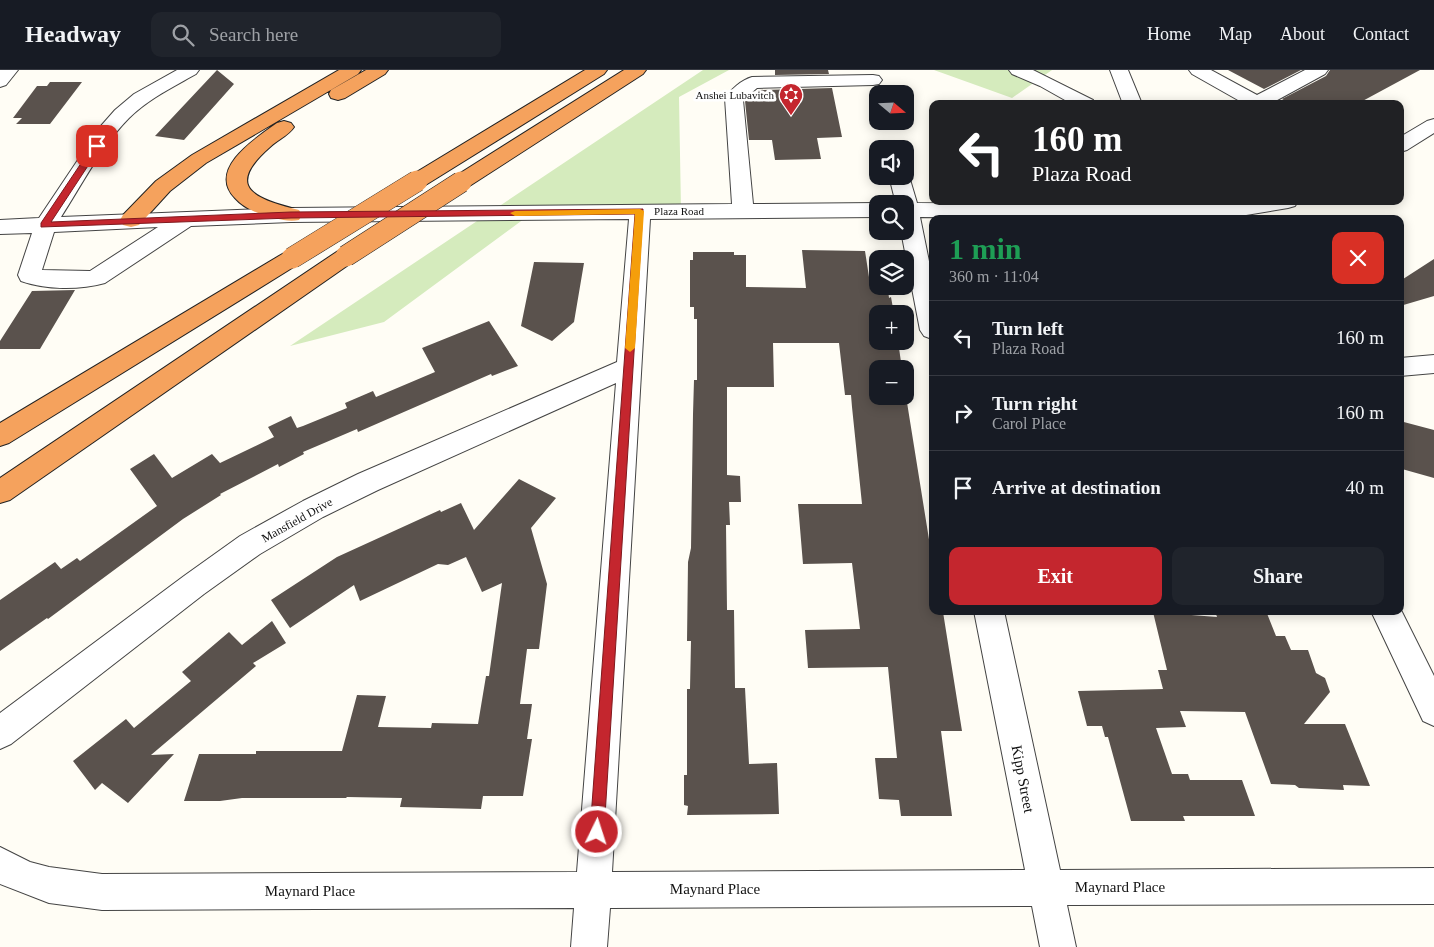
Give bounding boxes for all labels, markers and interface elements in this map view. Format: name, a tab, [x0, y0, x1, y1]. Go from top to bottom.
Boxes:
search box	[151, 12, 501, 57]
text: Headway	[25, 21, 121, 47]
icon: search	[169, 21, 197, 49]
text: Search here	[209, 24, 298, 45]
text: Home	[1147, 24, 1191, 44]
text: Map	[1219, 24, 1252, 44]
text: About	[1280, 24, 1325, 44]
text: Contact	[1353, 24, 1409, 44]
synagogue icon: Anshei Lubavitch	[778, 82, 804, 116]
north arrow	[869, 85, 914, 130]
map controls	[869, 85, 914, 405]
place label: Anshei Lubavitch	[695, 89, 774, 101]
icon: left	[949, 120, 1014, 185]
text: 160 m	[1032, 120, 1122, 159]
pin	[76, 125, 118, 167]
icon: arrive	[83, 132, 111, 160]
button: sound	[869, 140, 914, 185]
text: Plaza Road	[1032, 161, 1132, 186]
button: search	[869, 195, 914, 240]
street label: Plaza Road	[654, 205, 704, 217]
text: 1 min	[949, 232, 1022, 265]
button: close	[1332, 232, 1384, 284]
button: layers	[869, 250, 914, 295]
text: 360 m · 11:04	[949, 268, 1039, 285]
button: +	[869, 305, 914, 350]
text: Turn left	[992, 318, 1064, 339]
icon: left	[949, 324, 977, 352]
text: 160 m	[1336, 327, 1384, 348]
text: Plaza Road	[992, 340, 1064, 357]
button: −	[869, 360, 914, 405]
text: Turn right	[992, 393, 1077, 414]
icon: right	[949, 399, 977, 427]
text: 160 m	[1336, 402, 1384, 423]
text: Carol Place	[992, 415, 1066, 432]
icon: arrive	[949, 474, 977, 502]
text: Arrive at destination	[992, 477, 1161, 498]
text: 40 m	[1345, 477, 1384, 498]
street label: Mansfield Drive	[259, 495, 335, 545]
button: Exit	[949, 547, 1162, 605]
button: Share	[1172, 547, 1384, 605]
street label: Kipp Street	[1009, 744, 1038, 815]
position arrow	[570, 805, 622, 857]
street label: Maynard Place	[1075, 879, 1166, 895]
street label: Maynard Place	[670, 881, 761, 897]
street label: Maynard Place	[265, 883, 356, 899]

